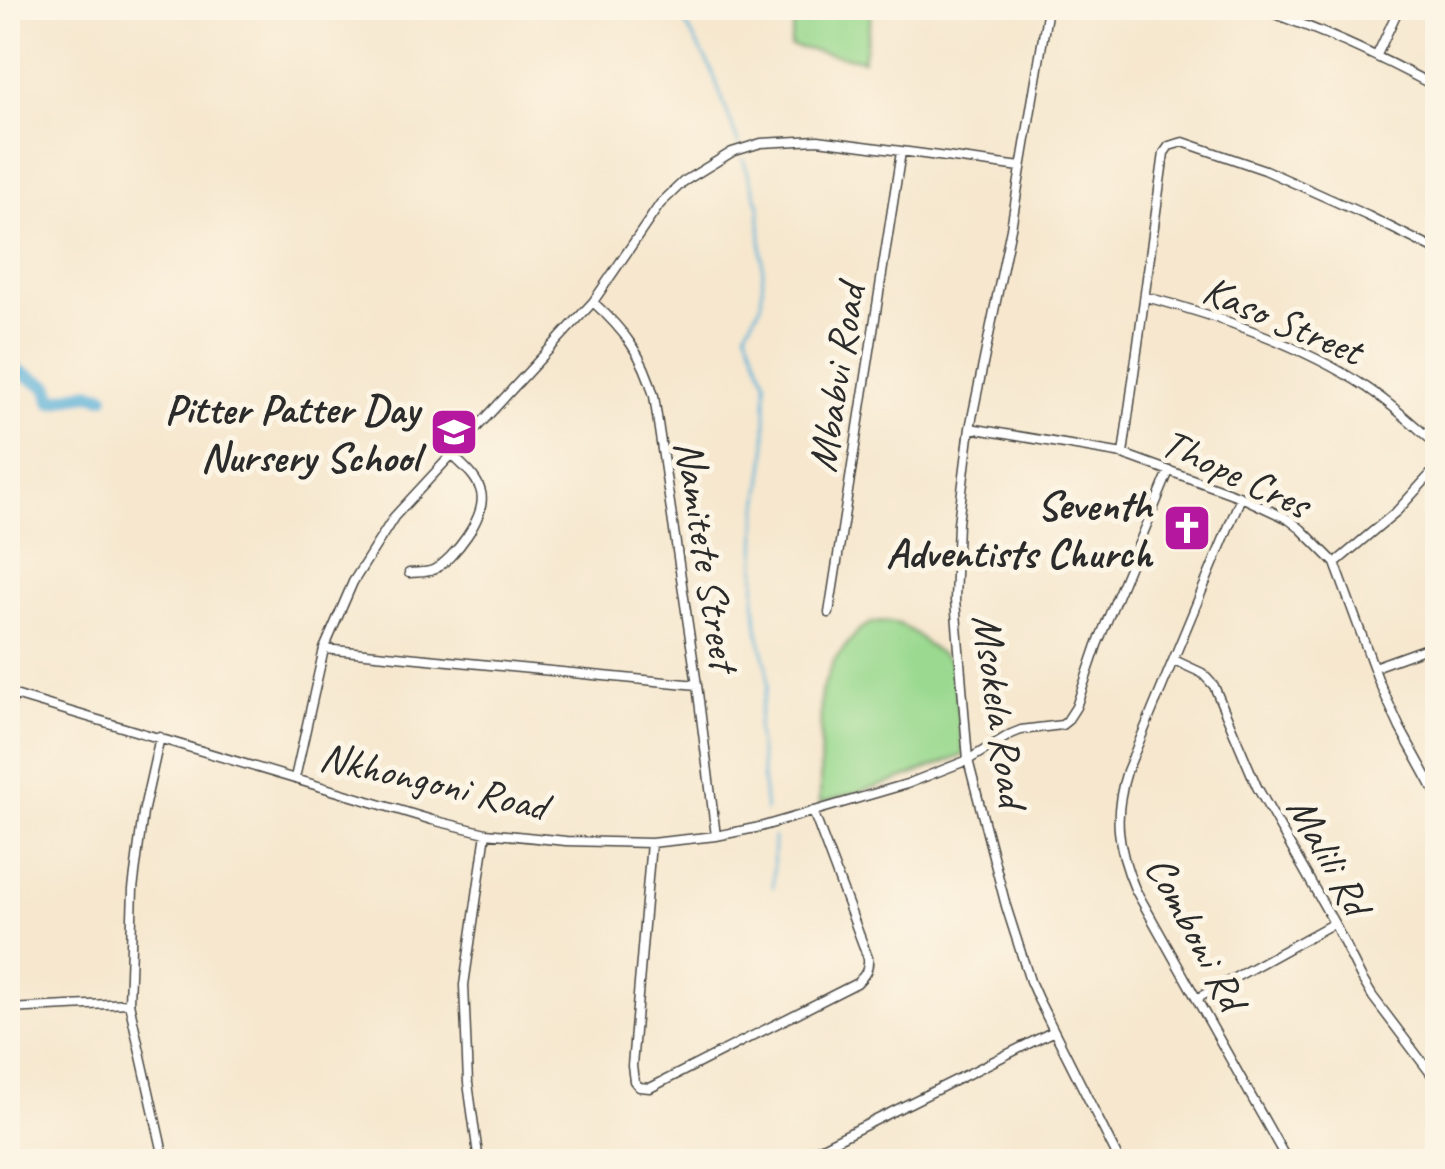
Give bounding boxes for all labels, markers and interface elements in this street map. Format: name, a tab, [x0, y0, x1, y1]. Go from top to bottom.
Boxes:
street label: Kaso Street	[1195, 263, 1374, 379]
street label: Mbabvi Road	[796, 274, 878, 476]
place label: Pitter Patter Day Nursery School	[165, 383, 428, 484]
school or university icon: Pitter Patter Day Nursery School	[428, 406, 480, 458]
street label: Thope Cres	[1153, 416, 1321, 532]
street label: Namitete Street	[662, 437, 752, 679]
place label: Seventh Adventists Church	[886, 479, 1154, 580]
church icon: Seventh Adventists Church	[1161, 502, 1213, 554]
street label: Msokela Road	[960, 611, 1040, 816]
street label: Nkhongoni Road	[315, 730, 558, 835]
street label: Malili Rd	[1275, 787, 1385, 929]
street label: Comboni Rd	[1133, 847, 1261, 1025]

